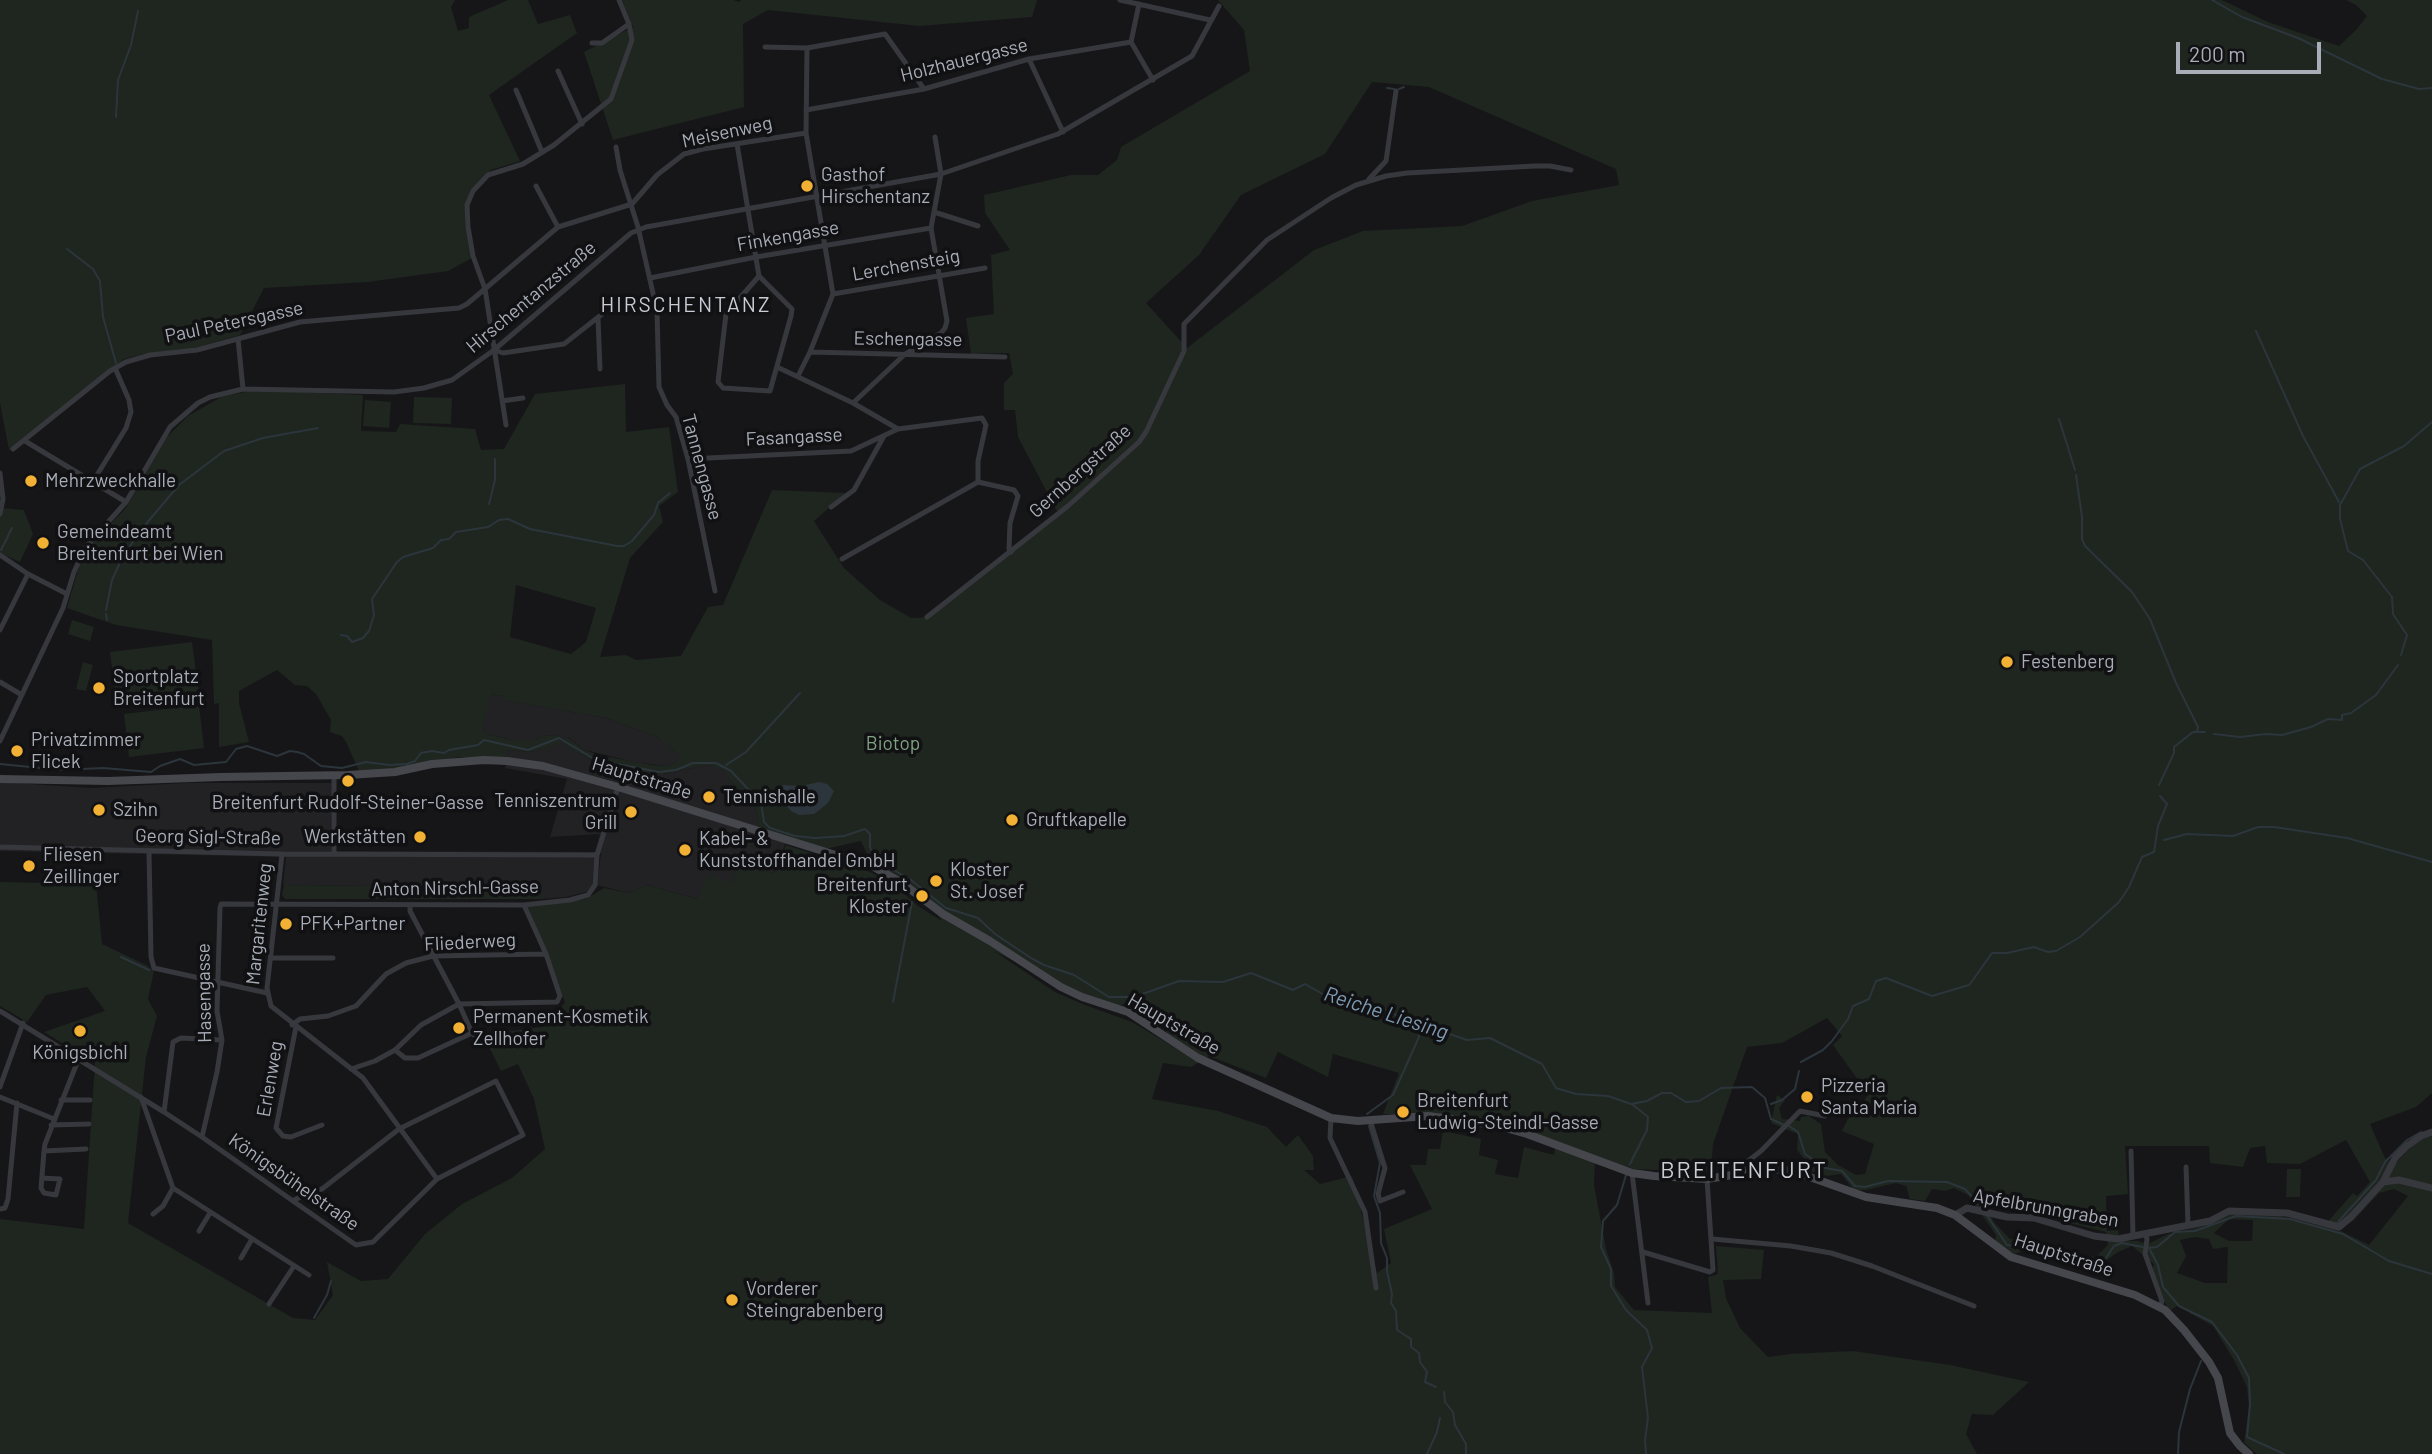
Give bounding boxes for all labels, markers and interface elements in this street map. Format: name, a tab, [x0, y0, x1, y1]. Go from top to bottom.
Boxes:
scale bar	[2180, 28, 2325, 72]
street label: Holzhauergasse	[898, 33, 1030, 87]
text: 200 m	[2189, 41, 2246, 66]
street label: Meisenweg	[680, 111, 774, 153]
place label: Gasthof Hirschentanz	[821, 164, 930, 208]
marker: Gasthof Hirschentanz	[799, 178, 815, 194]
street label: Finkengasse	[735, 216, 841, 256]
street label: Hirschentanzstraße	[462, 236, 600, 358]
street label: Lerchensteig	[850, 244, 962, 286]
district label: HIRSCHENTANZ	[602, 292, 770, 318]
street label: Paul Petersgasse	[163, 296, 305, 348]
street label: Eschengasse	[853, 327, 963, 351]
street label: Tannengasse	[677, 411, 727, 523]
street label: Gernbergstraße	[1024, 419, 1136, 523]
street label: Fasangasse	[745, 423, 843, 451]
place label: Mehrzweckhalle	[45, 470, 176, 492]
marker: Mehrzweckhalle	[23, 473, 39, 489]
place label: Gemeindeamt Breitenfurt bei Wien	[57, 521, 223, 565]
marker: Gemeindeamt Breitenfurt bei Wien	[35, 535, 51, 551]
place label: Festenberg	[2021, 651, 2114, 673]
marker: Festenberg	[1999, 654, 2015, 670]
place label: Sportplatz Breitenfurt	[113, 666, 205, 710]
marker: Sportplatz Breitenfurt	[91, 680, 107, 696]
place label: Privatzimmer Flicek	[31, 729, 141, 773]
park label: Biotop	[866, 733, 920, 755]
marker: Privatzimmer Flicek	[9, 743, 25, 759]
street label: Hauptstraße	[589, 752, 695, 804]
marker: Breitenfurt Rudolf-Steiner-Gasse	[340, 773, 356, 789]
place label: Tennishalle	[723, 786, 816, 808]
marker: Tennishalle	[701, 789, 717, 805]
place label: Tenniszentrum Grill	[494, 790, 617, 834]
place label: Breitenfurt Rudolf-Steiner-Gasse	[212, 792, 484, 814]
place label: Szihn	[113, 799, 158, 821]
marker: Szihn	[91, 802, 107, 818]
marker: Tenniszentrum Grill	[623, 804, 639, 820]
place label: Gruftkapelle	[1026, 809, 1127, 831]
marker: Gruftkapelle	[1004, 812, 1020, 828]
street label: Georg Sigl-Straße	[135, 824, 281, 850]
place label: Werkstätten	[304, 826, 406, 848]
place label: Kabel- & Kunststoffhandel GmbH	[699, 828, 895, 872]
marker: Werkstätten	[412, 829, 428, 845]
marker: Kabel- & Kunststoffhandel GmbH	[677, 842, 693, 858]
place label: Fliesen Zeillinger	[43, 844, 119, 888]
marker: Fliesen Zeillinger	[21, 858, 37, 874]
place label: Kloster St. Josef	[950, 859, 1024, 903]
street label: Margaritenweg	[241, 862, 277, 986]
marker: Kloster St. Josef	[928, 873, 944, 889]
place label: Breitenfurt Kloster	[816, 874, 908, 918]
street label: Anton Nirschl-Gasse	[371, 875, 539, 901]
marker: Breitenfurt Kloster	[914, 888, 930, 904]
place label: PFK+Partner	[300, 913, 405, 935]
marker: PFK+Partner	[278, 916, 294, 932]
street label: Fliederweg	[424, 928, 516, 956]
street label: Hasengasse	[192, 943, 216, 1043]
water label: Reiche Liesing	[1321, 981, 1451, 1045]
street label: Hauptstraße	[1124, 988, 1224, 1060]
place label: Permanent-Kosmetik Zellhofer	[473, 1006, 649, 1050]
marker: Permanent-Kosmetik Zellhofer	[451, 1020, 467, 1036]
marker: Königsbichl	[72, 1023, 88, 1039]
street label: Erlenweg	[252, 1039, 288, 1119]
place label: Königsbichl	[32, 1042, 128, 1064]
place label: Pizzeria Santa Maria	[1821, 1075, 1917, 1119]
marker: Pizzeria Santa Maria	[1799, 1089, 1815, 1105]
place label: Breitenfurt Ludwig-Steindl-Gasse	[1417, 1090, 1599, 1134]
marker: Breitenfurt Ludwig-Steindl-Gasse	[1395, 1104, 1411, 1120]
street label: Königsbühelstraße	[224, 1128, 364, 1236]
district label: BREITENFURT	[1662, 1156, 1826, 1184]
street label: Apfelbrunngraben	[1971, 1184, 2121, 1232]
street label: Hauptstraße	[2011, 1228, 2117, 1282]
place label: Vorderer Steingrabenberg	[746, 1278, 884, 1322]
marker: Vorderer Steingrabenberg	[724, 1292, 740, 1308]

